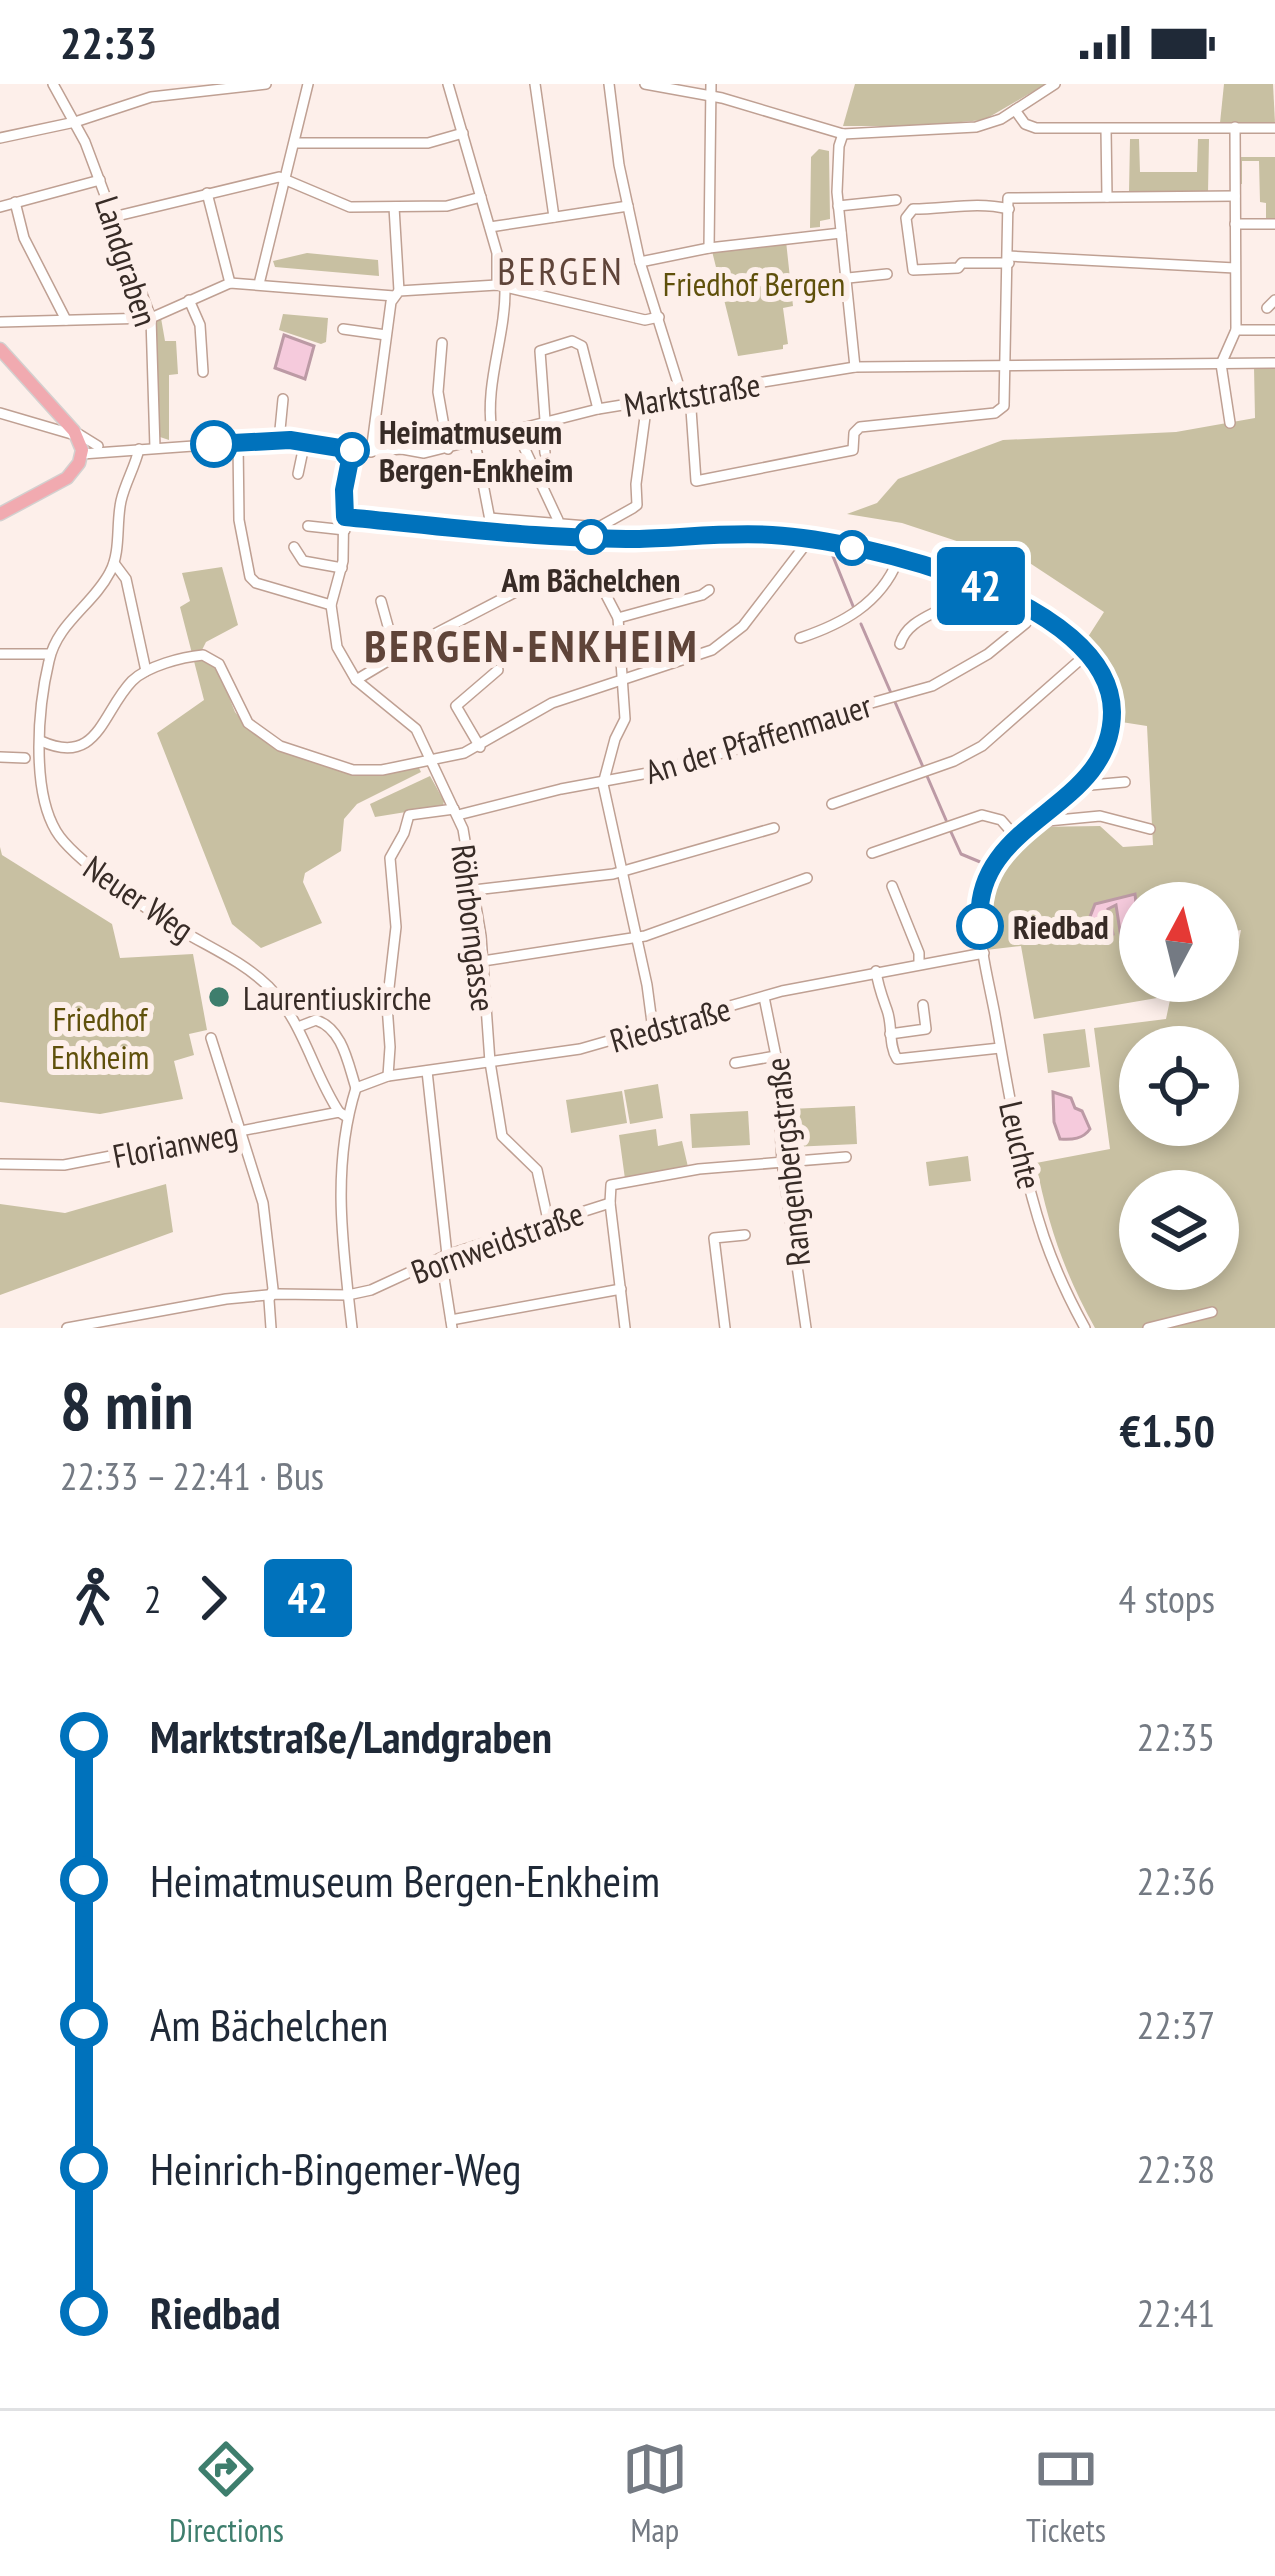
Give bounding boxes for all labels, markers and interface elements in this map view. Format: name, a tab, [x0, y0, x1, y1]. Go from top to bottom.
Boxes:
text: 22:33	[60, 13, 157, 71]
street label: Landgraben	[86, 191, 168, 331]
district label: BERGEN	[497, 245, 625, 296]
park label: Friedhof Bergen	[663, 262, 845, 305]
street label: Marktstraße	[621, 362, 763, 426]
place label: Heimatmuseum Bergen-Enkheim	[379, 410, 573, 491]
unlabelled marker	[192, 422, 236, 466]
marker: Heimatmuseum Bergen-Enkheim	[336, 434, 368, 466]
marker: Am Bächelchen	[575, 521, 607, 553]
unlabelled marker	[836, 532, 868, 564]
line badge: 42	[927, 547, 1035, 625]
place label: Am Bächelchen	[501, 558, 680, 601]
text: 42	[961, 558, 1001, 613]
district label: BERGEN-ENKHEIM	[364, 616, 700, 674]
street label: An der Pfaffenmauer	[640, 683, 876, 793]
street label: Röhrborngasse	[442, 842, 506, 1014]
street label: Neuer Weg	[76, 846, 202, 950]
north arrow	[1119, 882, 1239, 1002]
map controls	[1119, 882, 1239, 1290]
marker: Riedbad	[958, 904, 1002, 948]
place label: Riedbad	[1013, 905, 1109, 948]
place label: Laurentiuskirche	[243, 976, 432, 1019]
marker: Laurentiuskirche	[206, 984, 232, 1010]
street label: Riedstraße	[605, 986, 735, 1062]
park label: Friedhof Enkheim	[51, 997, 149, 1078]
button: locate	[1119, 1026, 1239, 1146]
street label: Rangenbergstraße	[755, 1056, 819, 1268]
street label: Leuchte	[990, 1097, 1052, 1193]
street label: Florianweg	[109, 1111, 241, 1177]
button: layers	[1119, 1170, 1239, 1290]
street label: Bornweidstraße	[405, 1191, 589, 1293]
text: 8 min	[60, 1362, 193, 1447]
text: €1.50	[1119, 1401, 1215, 1459]
text: 22:33 – 22:41 · Bus	[60, 1450, 324, 1501]
icon: walk	[60, 1565, 126, 1631]
icon: forward	[180, 1565, 246, 1631]
text: 42	[288, 1570, 328, 1625]
text: 2	[144, 1573, 162, 1624]
text: 4 stops	[1119, 1573, 1215, 1624]
text: Marktstraße/Landgraben	[150, 1707, 552, 1765]
text: 22:35	[1137, 1711, 1215, 1762]
text: Heimatmuseum Bergen-Enkheim	[150, 1851, 660, 1909]
text: 22:36	[1137, 1855, 1215, 1906]
text: Am Bächelchen	[150, 1995, 388, 2053]
text: 22:37	[1137, 1999, 1215, 2050]
text: Heinrich-Bingemer-Weg	[150, 2139, 521, 2197]
text: 22:38	[1137, 2143, 1215, 2194]
text: Riedbad	[150, 2283, 281, 2341]
text: 22:41	[1137, 2287, 1215, 2338]
tab: Directions	[169, 2436, 284, 2551]
tab: Map	[622, 2436, 688, 2551]
tab: Tickets	[1026, 2436, 1106, 2551]

